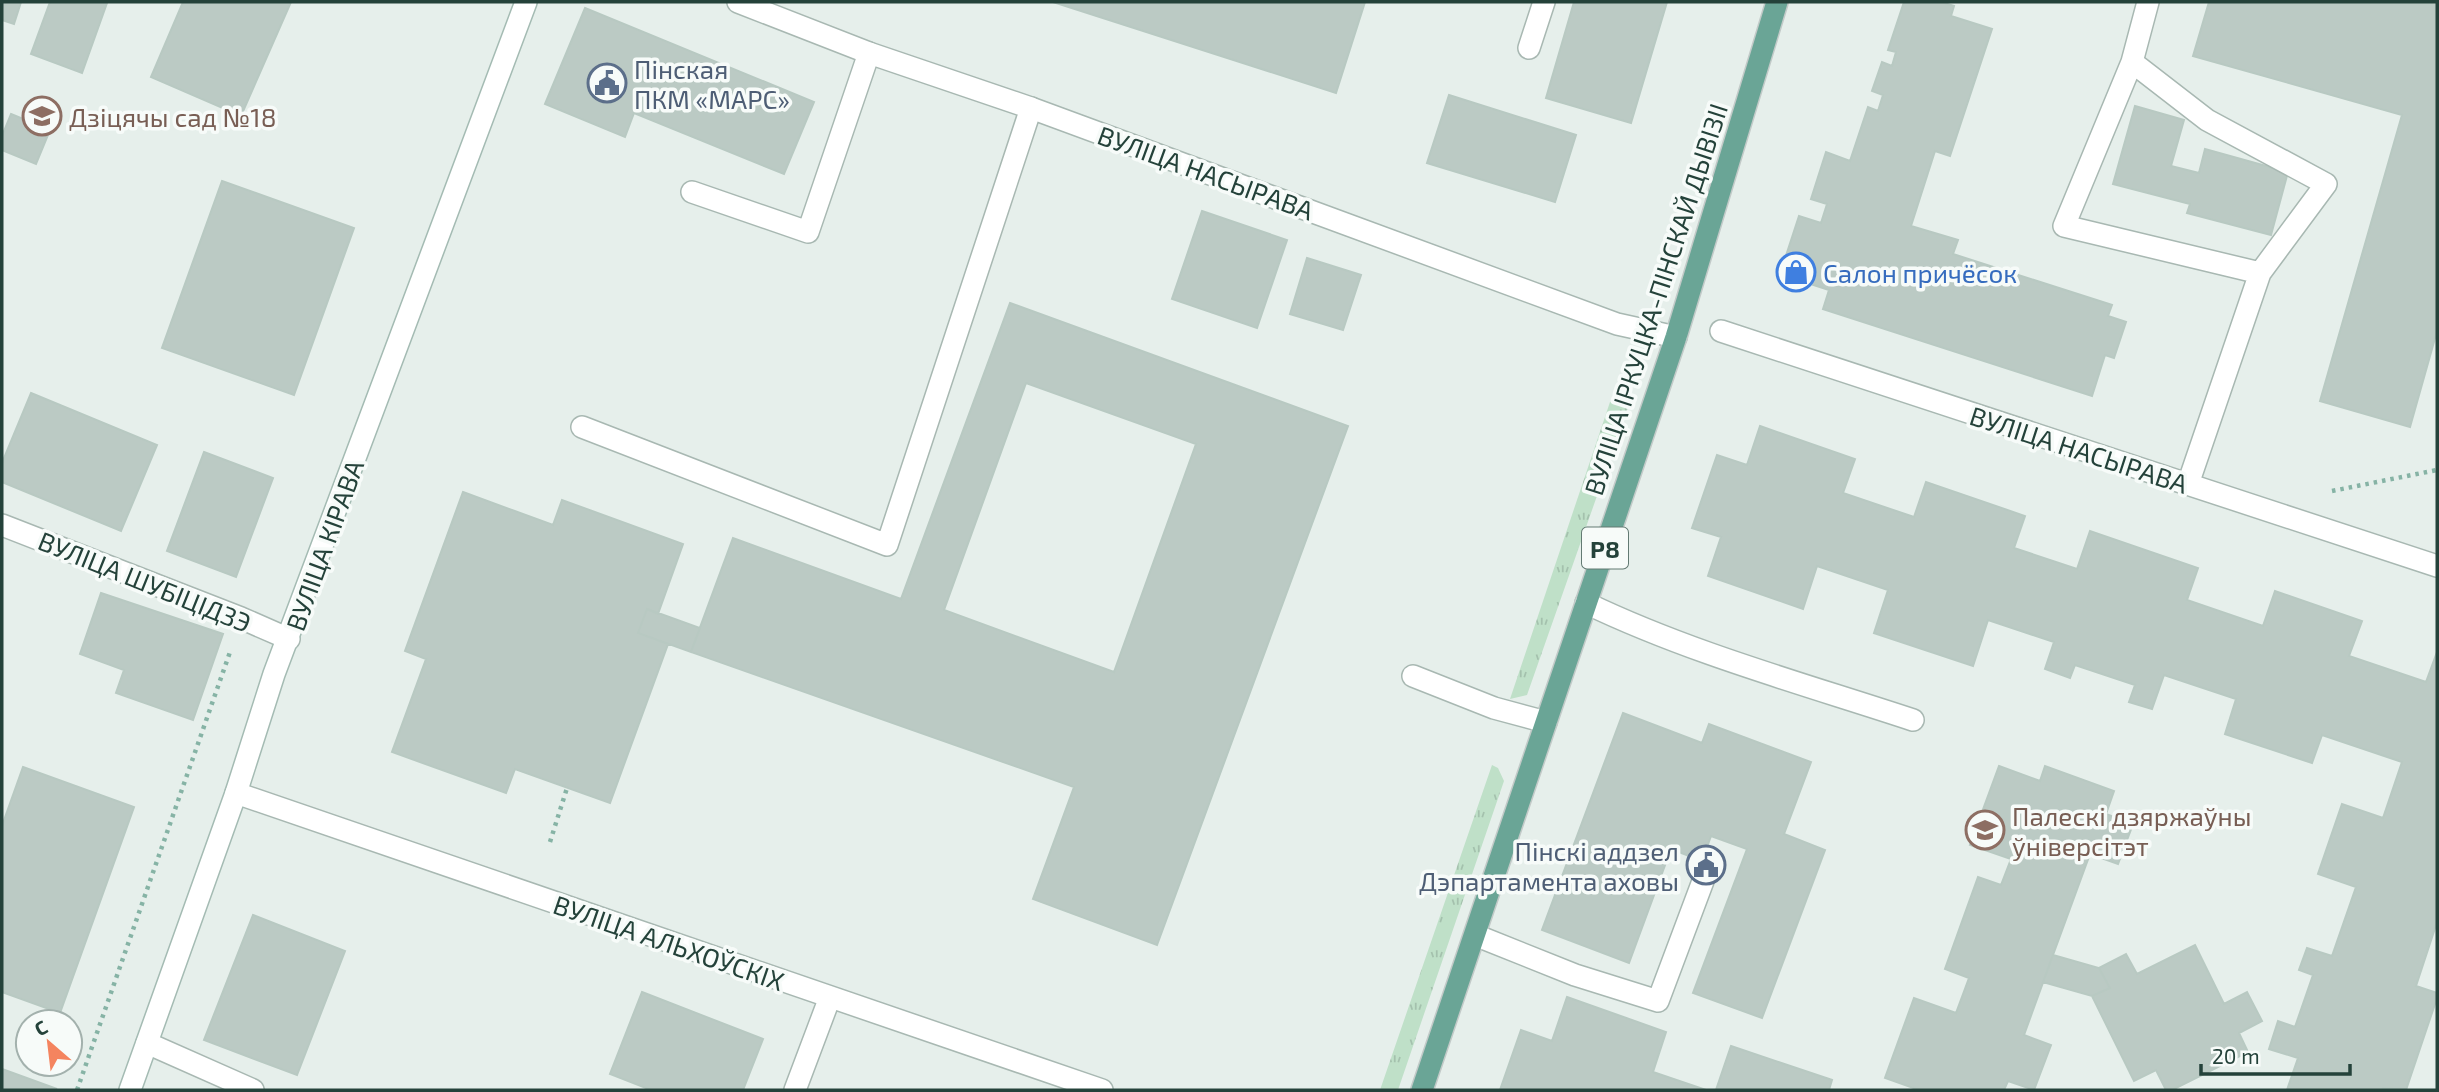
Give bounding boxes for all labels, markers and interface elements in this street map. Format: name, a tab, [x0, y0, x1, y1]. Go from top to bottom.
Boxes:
place label: Пінская ПКМ «МАРС»	[634, 53, 790, 114]
public building icon: Пінская ПКМ «МАРС»	[586, 62, 628, 104]
school or university icon: Дзіцячы сад №18	[21, 95, 63, 137]
street label: ВУЛІЦА ІРКУЦКА-ПІНСКАЙ ДЫВІЗІІ	[1577, 99, 1733, 499]
place label: Дзіцячы сад №18	[69, 101, 276, 132]
street label: ВУЛІЦА НАСЫРАВА	[1094, 119, 1318, 225]
shop icon: Салон причёсок	[1775, 251, 1817, 293]
place label: Салон причёсок	[1823, 257, 2017, 288]
street label: ВУЛІЦА НАСЫРАВА	[1966, 399, 2192, 499]
street label: ВУЛІЦА КІРАВА	[279, 455, 369, 635]
street label: ВУЛІЦА ШУБІЦІДЗЭ	[34, 524, 256, 638]
road number: Р8	[1582, 528, 1628, 568]
place label: Палескі дзяржаўны ўніверсітэт	[2012, 800, 2251, 862]
school or university icon: Палескі дзяржаўны ўніверсітэт	[1964, 809, 2006, 851]
place label: Пінскі аддзел Дэпартамента аховы	[1419, 835, 1679, 896]
public building icon: Пінскі аддзел Дэпартамента аховы	[1685, 844, 1727, 886]
street label: ВУЛІЦА АЛЬХОЎСКІХ	[550, 888, 789, 996]
north arrow	[14, 1008, 84, 1078]
text: С	[30, 1015, 51, 1040]
scale bar	[2201, 1032, 2350, 1076]
text: 20 m	[2212, 1043, 2260, 1068]

